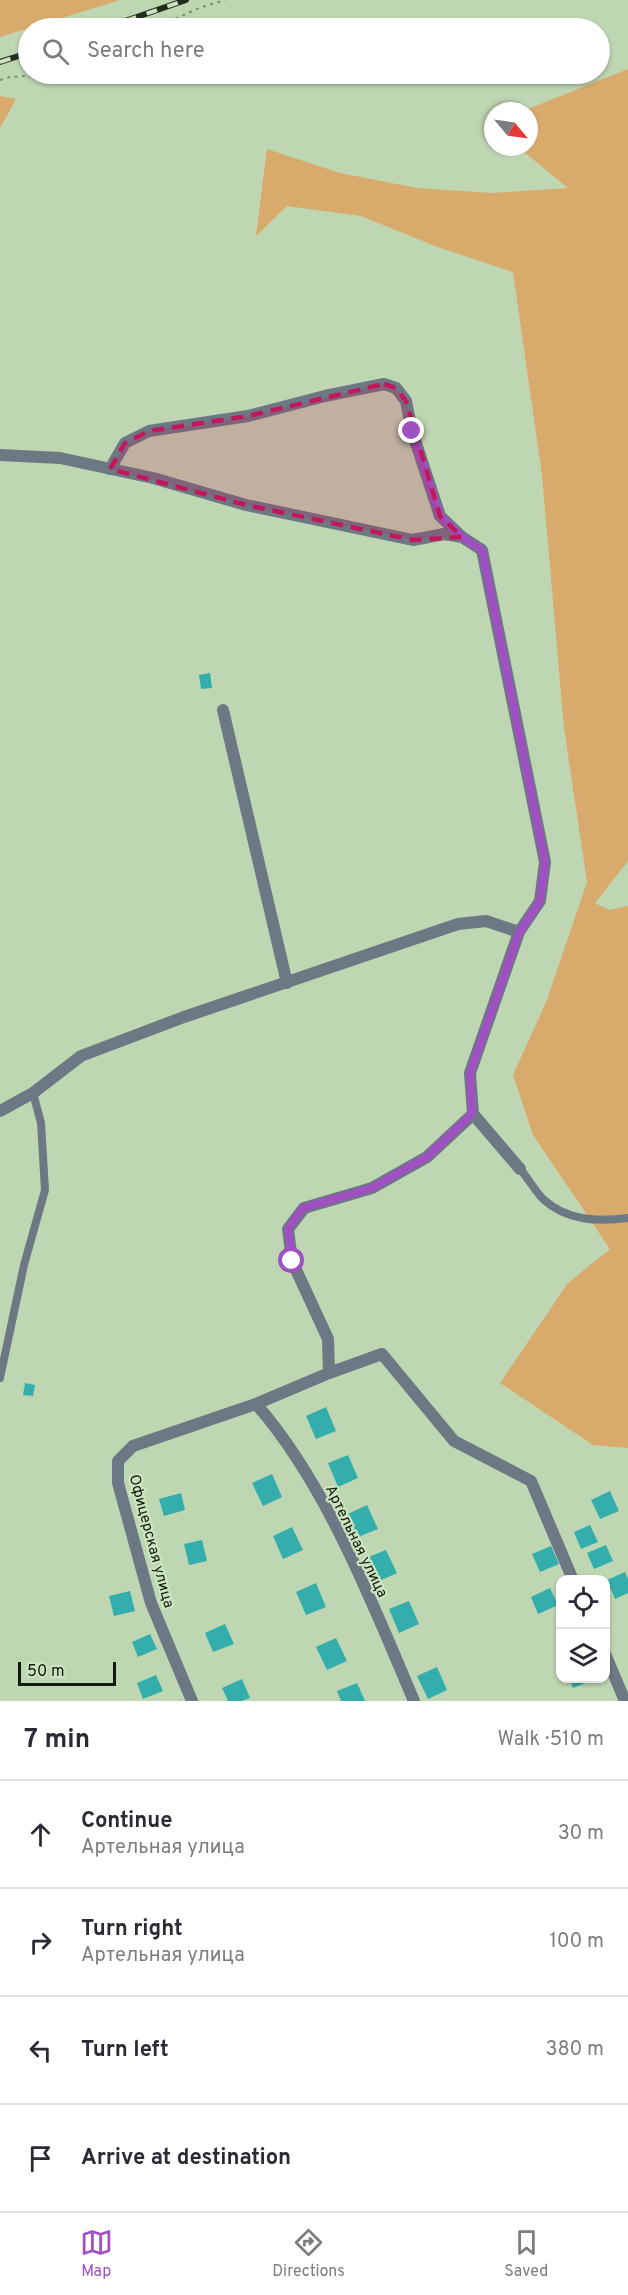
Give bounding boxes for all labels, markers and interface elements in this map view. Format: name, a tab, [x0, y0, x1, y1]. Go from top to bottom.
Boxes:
search box	[18, 18, 610, 84]
icon: search	[39, 35, 72, 68]
text: Search here	[87, 38, 205, 65]
north arrow	[484, 102, 538, 156]
route end	[398, 417, 424, 443]
route start	[278, 1247, 304, 1273]
street label: Офицерская улица	[124, 1473, 178, 1610]
street label: Артельная улица	[320, 1482, 391, 1601]
map controls	[556, 1575, 610, 1683]
button: locate	[556, 1575, 610, 1629]
button: layers	[556, 1629, 610, 1683]
scale bar	[18, 1659, 116, 1686]
text: 50 m	[27, 1662, 65, 1682]
text: 7 min	[24, 1724, 90, 1757]
text: Walk · 510 m	[498, 1727, 604, 1753]
text: Continue	[81, 1808, 172, 1835]
icon: ahead	[24, 1818, 57, 1851]
text: 30 m	[558, 1821, 604, 1847]
text: Артельная улица	[81, 1835, 245, 1861]
text: Turn right	[81, 1916, 183, 1943]
icon: right	[24, 1926, 57, 1959]
text: 100 m	[549, 1929, 604, 1955]
text: Артельная улица	[81, 1943, 245, 1969]
icon: left	[24, 2034, 57, 2067]
text: Turn left	[81, 2037, 169, 2064]
text: 380 m	[545, 2037, 604, 2063]
icon: arrive	[24, 2142, 57, 2175]
text: Arrive at destination	[81, 2145, 291, 2172]
tab: Map	[80, 2226, 113, 2282]
tab: Directions	[272, 2226, 345, 2282]
tab: Saved	[504, 2226, 548, 2282]

